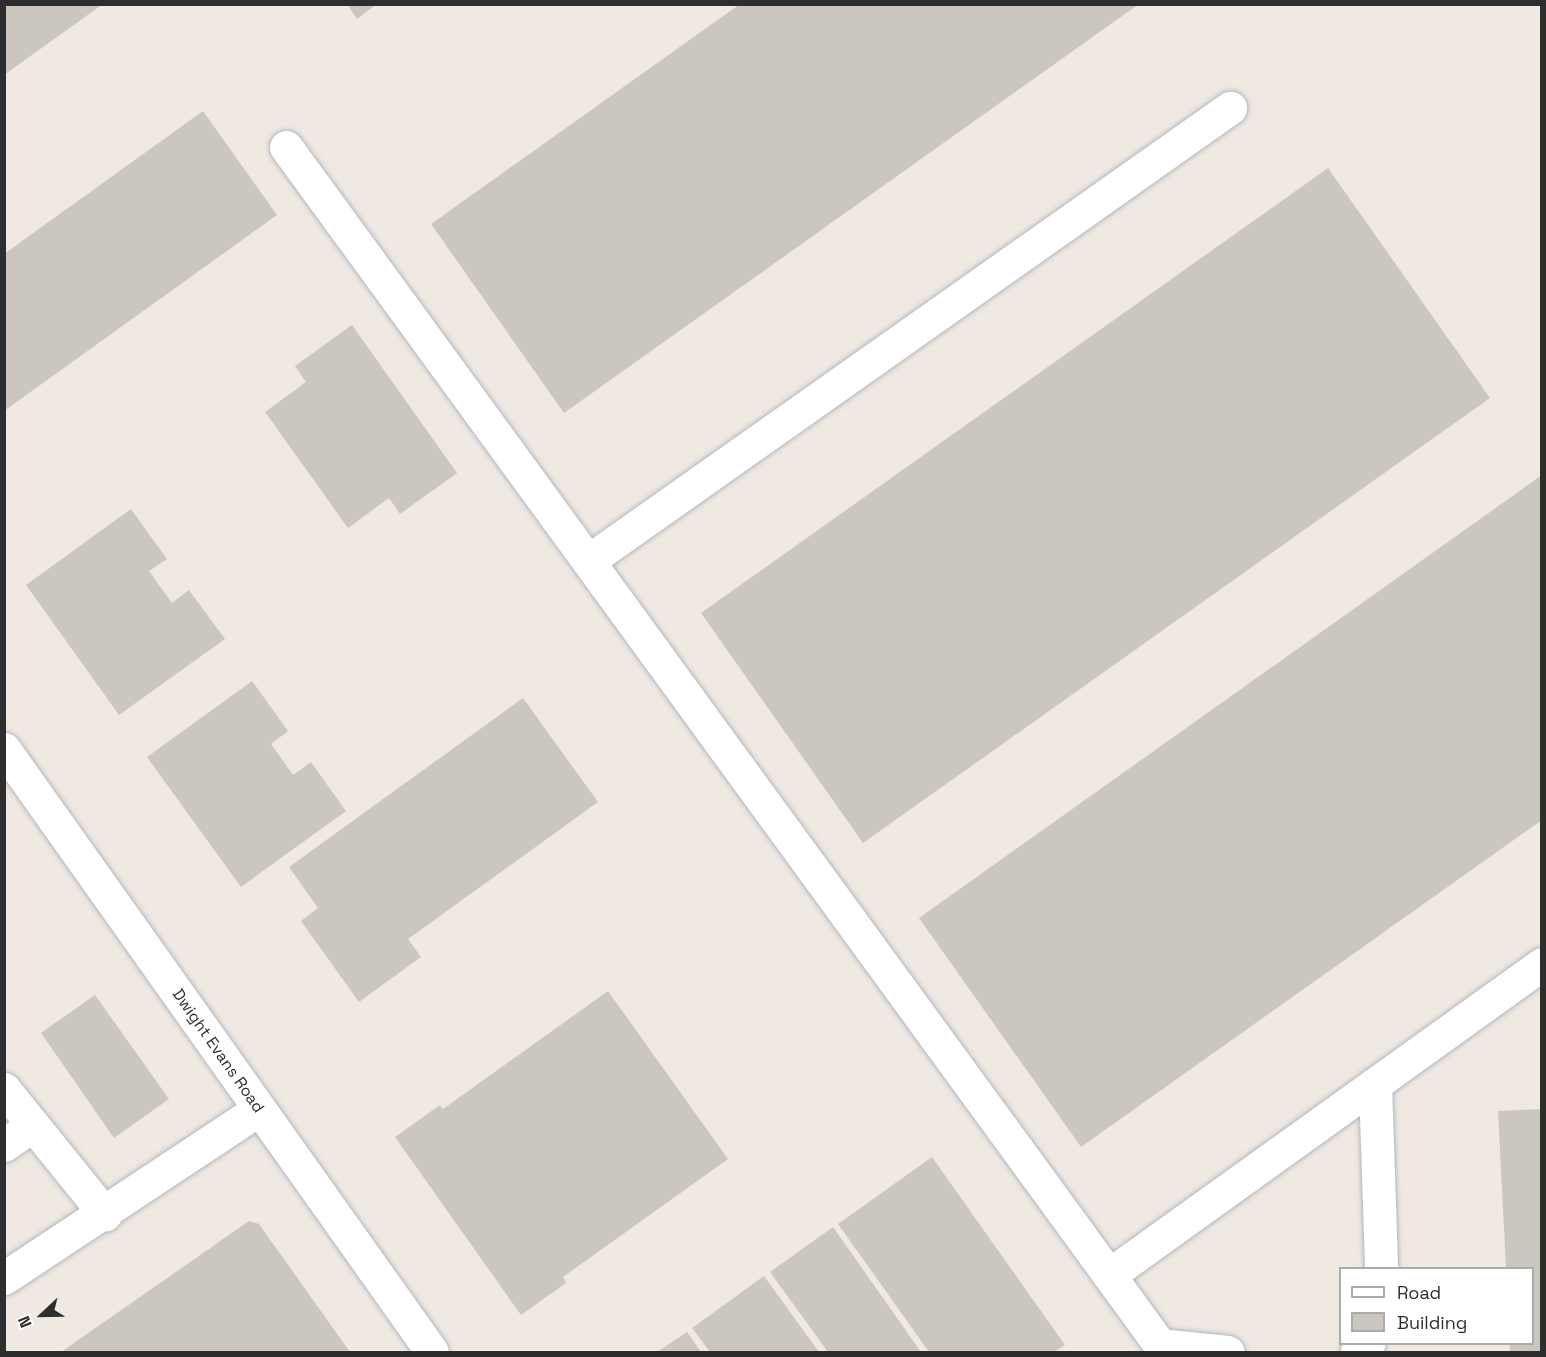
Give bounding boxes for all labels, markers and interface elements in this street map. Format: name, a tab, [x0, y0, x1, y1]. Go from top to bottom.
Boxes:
street label: Dwight Evans Road	[168, 985, 268, 1117]
legend	[1339, 1267, 1534, 1345]
text: Road	[1397, 1281, 1441, 1304]
north arrow	[12, 1285, 72, 1345]
text: Building	[1397, 1311, 1467, 1334]
text: N	[13, 1313, 37, 1331]

